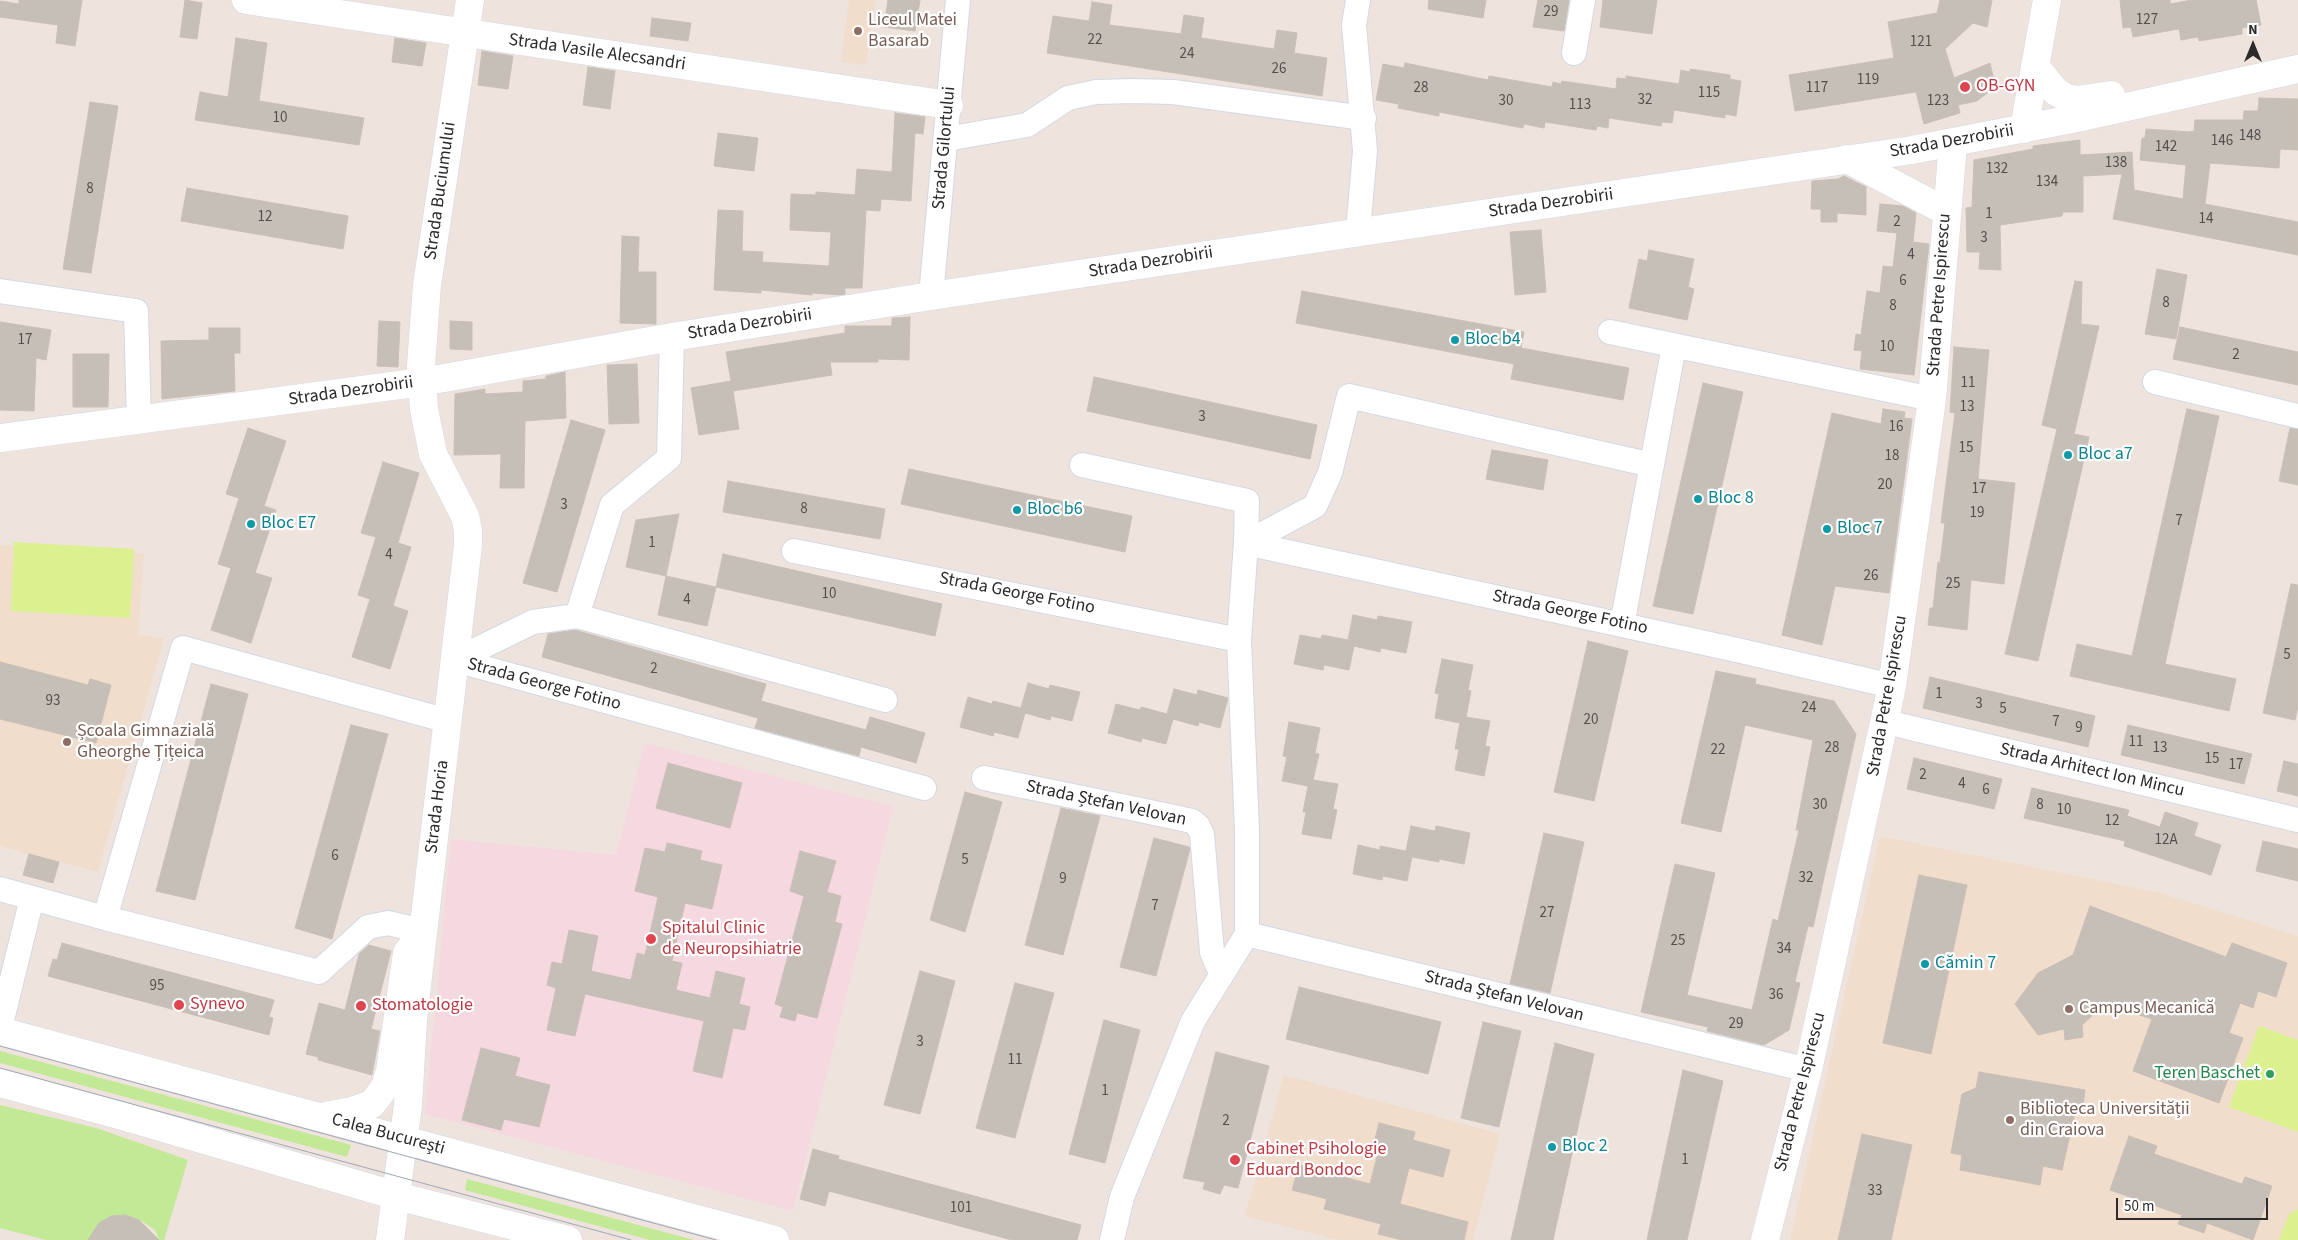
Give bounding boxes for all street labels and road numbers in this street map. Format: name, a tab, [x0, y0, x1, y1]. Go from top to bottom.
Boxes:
street label: Strada Vasile Alecsandri	[507, 30, 687, 76]
street label: Strada Gilortului	[929, 85, 961, 211]
street label: Strada Dezrobirii	[1888, 120, 2016, 164]
street label: Strada Buciumului	[421, 121, 461, 261]
street label: Strada Dezrobirii	[1487, 185, 1615, 223]
street label: Strada Petre Ispirescu	[1924, 213, 1956, 377]
street label: Strada Dezrobirii	[1087, 242, 1215, 284]
street label: Strada Dezrobirii	[686, 304, 814, 346]
street label: Strada Dezrobirii	[287, 373, 415, 411]
street label: Strada George Fotino	[937, 568, 1097, 620]
street label: Strada George Fotino	[1490, 586, 1650, 640]
street label: Strada Petre Ispirescu	[1863, 614, 1913, 778]
street label: Strada George Fotino	[465, 654, 623, 716]
street label: Strada Arhitect Ion Mincu	[1998, 739, 2186, 803]
street label: Strada Horia	[422, 759, 454, 855]
street label: Strada Ștefan Velovan	[1024, 776, 1188, 832]
street label: Strada Ștefan Velovan	[1422, 967, 1586, 1027]
street label: Strada Petre Ispirescu	[1771, 1010, 1831, 1174]
street label: Calea București	[329, 1110, 447, 1160]

